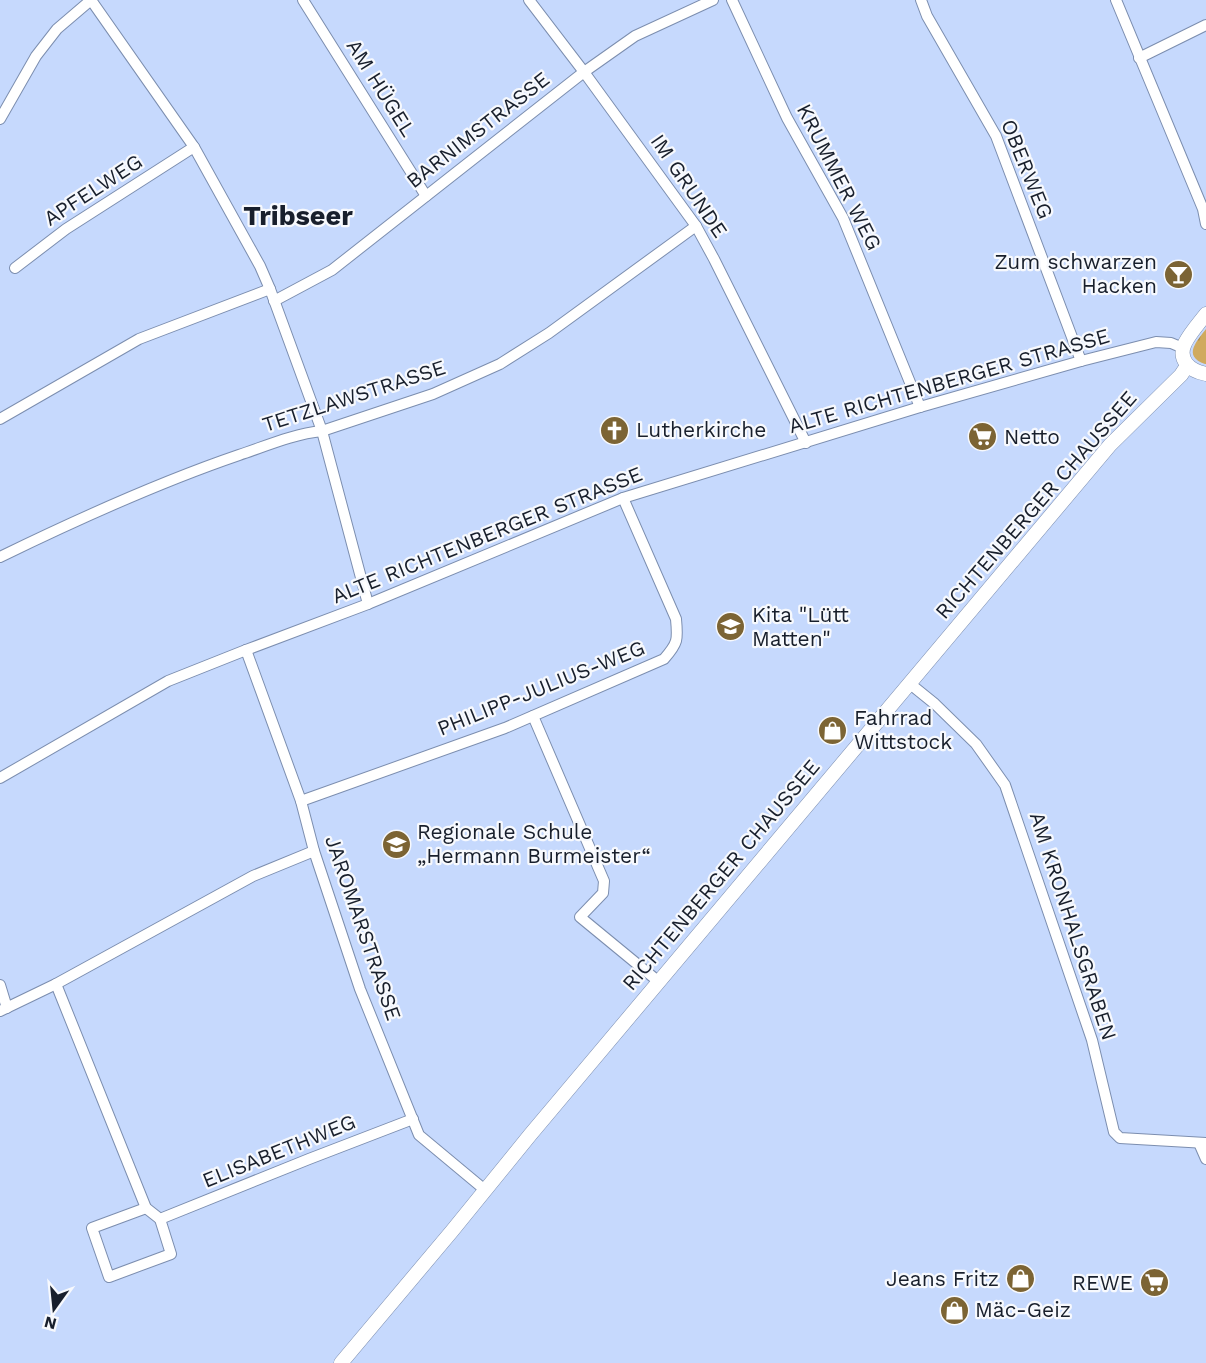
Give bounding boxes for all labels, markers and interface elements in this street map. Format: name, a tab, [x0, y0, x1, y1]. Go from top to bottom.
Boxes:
street label: AM HÜGEL	[342, 34, 421, 141]
street label: BARNIMSTRASSE	[401, 66, 554, 193]
street label: KRUMMER WEG	[792, 99, 887, 254]
street label: OBERWEG	[996, 115, 1059, 222]
street label: IM GRUNDE	[646, 129, 733, 242]
street label: APFELWEG	[39, 148, 147, 231]
district label: Tribseer	[243, 200, 353, 232]
place label: Zum schwarzen Hacken	[994, 249, 1157, 298]
bar icon: Zum schwarzen Hacken	[1162, 258, 1194, 290]
street label: ALTE RICHTENBERGER STRASSE	[786, 323, 1112, 438]
street label: TETZLAWSTRASSE	[259, 354, 449, 437]
street label: RICHTENBERGER CHAUSSEE	[930, 386, 1141, 624]
church icon: Lutherkirche	[599, 414, 631, 446]
place label: Lutherkirche	[636, 417, 766, 442]
supermarket icon: Netto	[967, 421, 999, 453]
place label: Netto	[1004, 424, 1060, 449]
street label: ALTE RICHTENBERGER STRASSE	[328, 461, 646, 608]
place label: Kita "Lütt Matten"	[752, 602, 849, 651]
school or university icon: Kita "Lütt Matten"	[715, 611, 747, 643]
street label: PHILIPP-JULIUS-WEG	[434, 634, 648, 741]
place label: Fahrrad Wittstock	[854, 705, 952, 754]
shop icon: Fahrrad Wittstock	[817, 714, 849, 746]
street label: RICHTENBERGER CHAUSSEE	[617, 754, 825, 995]
street label: AM KRONHALSGRABEN	[1025, 809, 1122, 1043]
place label: Regionale Schule „Hermann Burmeister“	[417, 819, 651, 868]
school or university icon: Regionale Schule „Hermann Burmeister“	[380, 828, 412, 860]
street label: JAROMARSTRASSE	[320, 832, 407, 1024]
street label: ELISABETHWEG	[199, 1108, 359, 1193]
shop icon: Jeans Fritz	[1004, 1263, 1036, 1295]
place label: Jeans Fritz	[886, 1266, 999, 1291]
supermarket icon: REWE	[1138, 1267, 1170, 1299]
place label: REWE	[1072, 1270, 1133, 1295]
north arrow	[24, 1279, 84, 1339]
shop icon: Mäc-Geiz	[938, 1294, 970, 1326]
place label: Mäc-Geiz	[975, 1297, 1071, 1322]
text: N	[42, 1312, 58, 1334]

